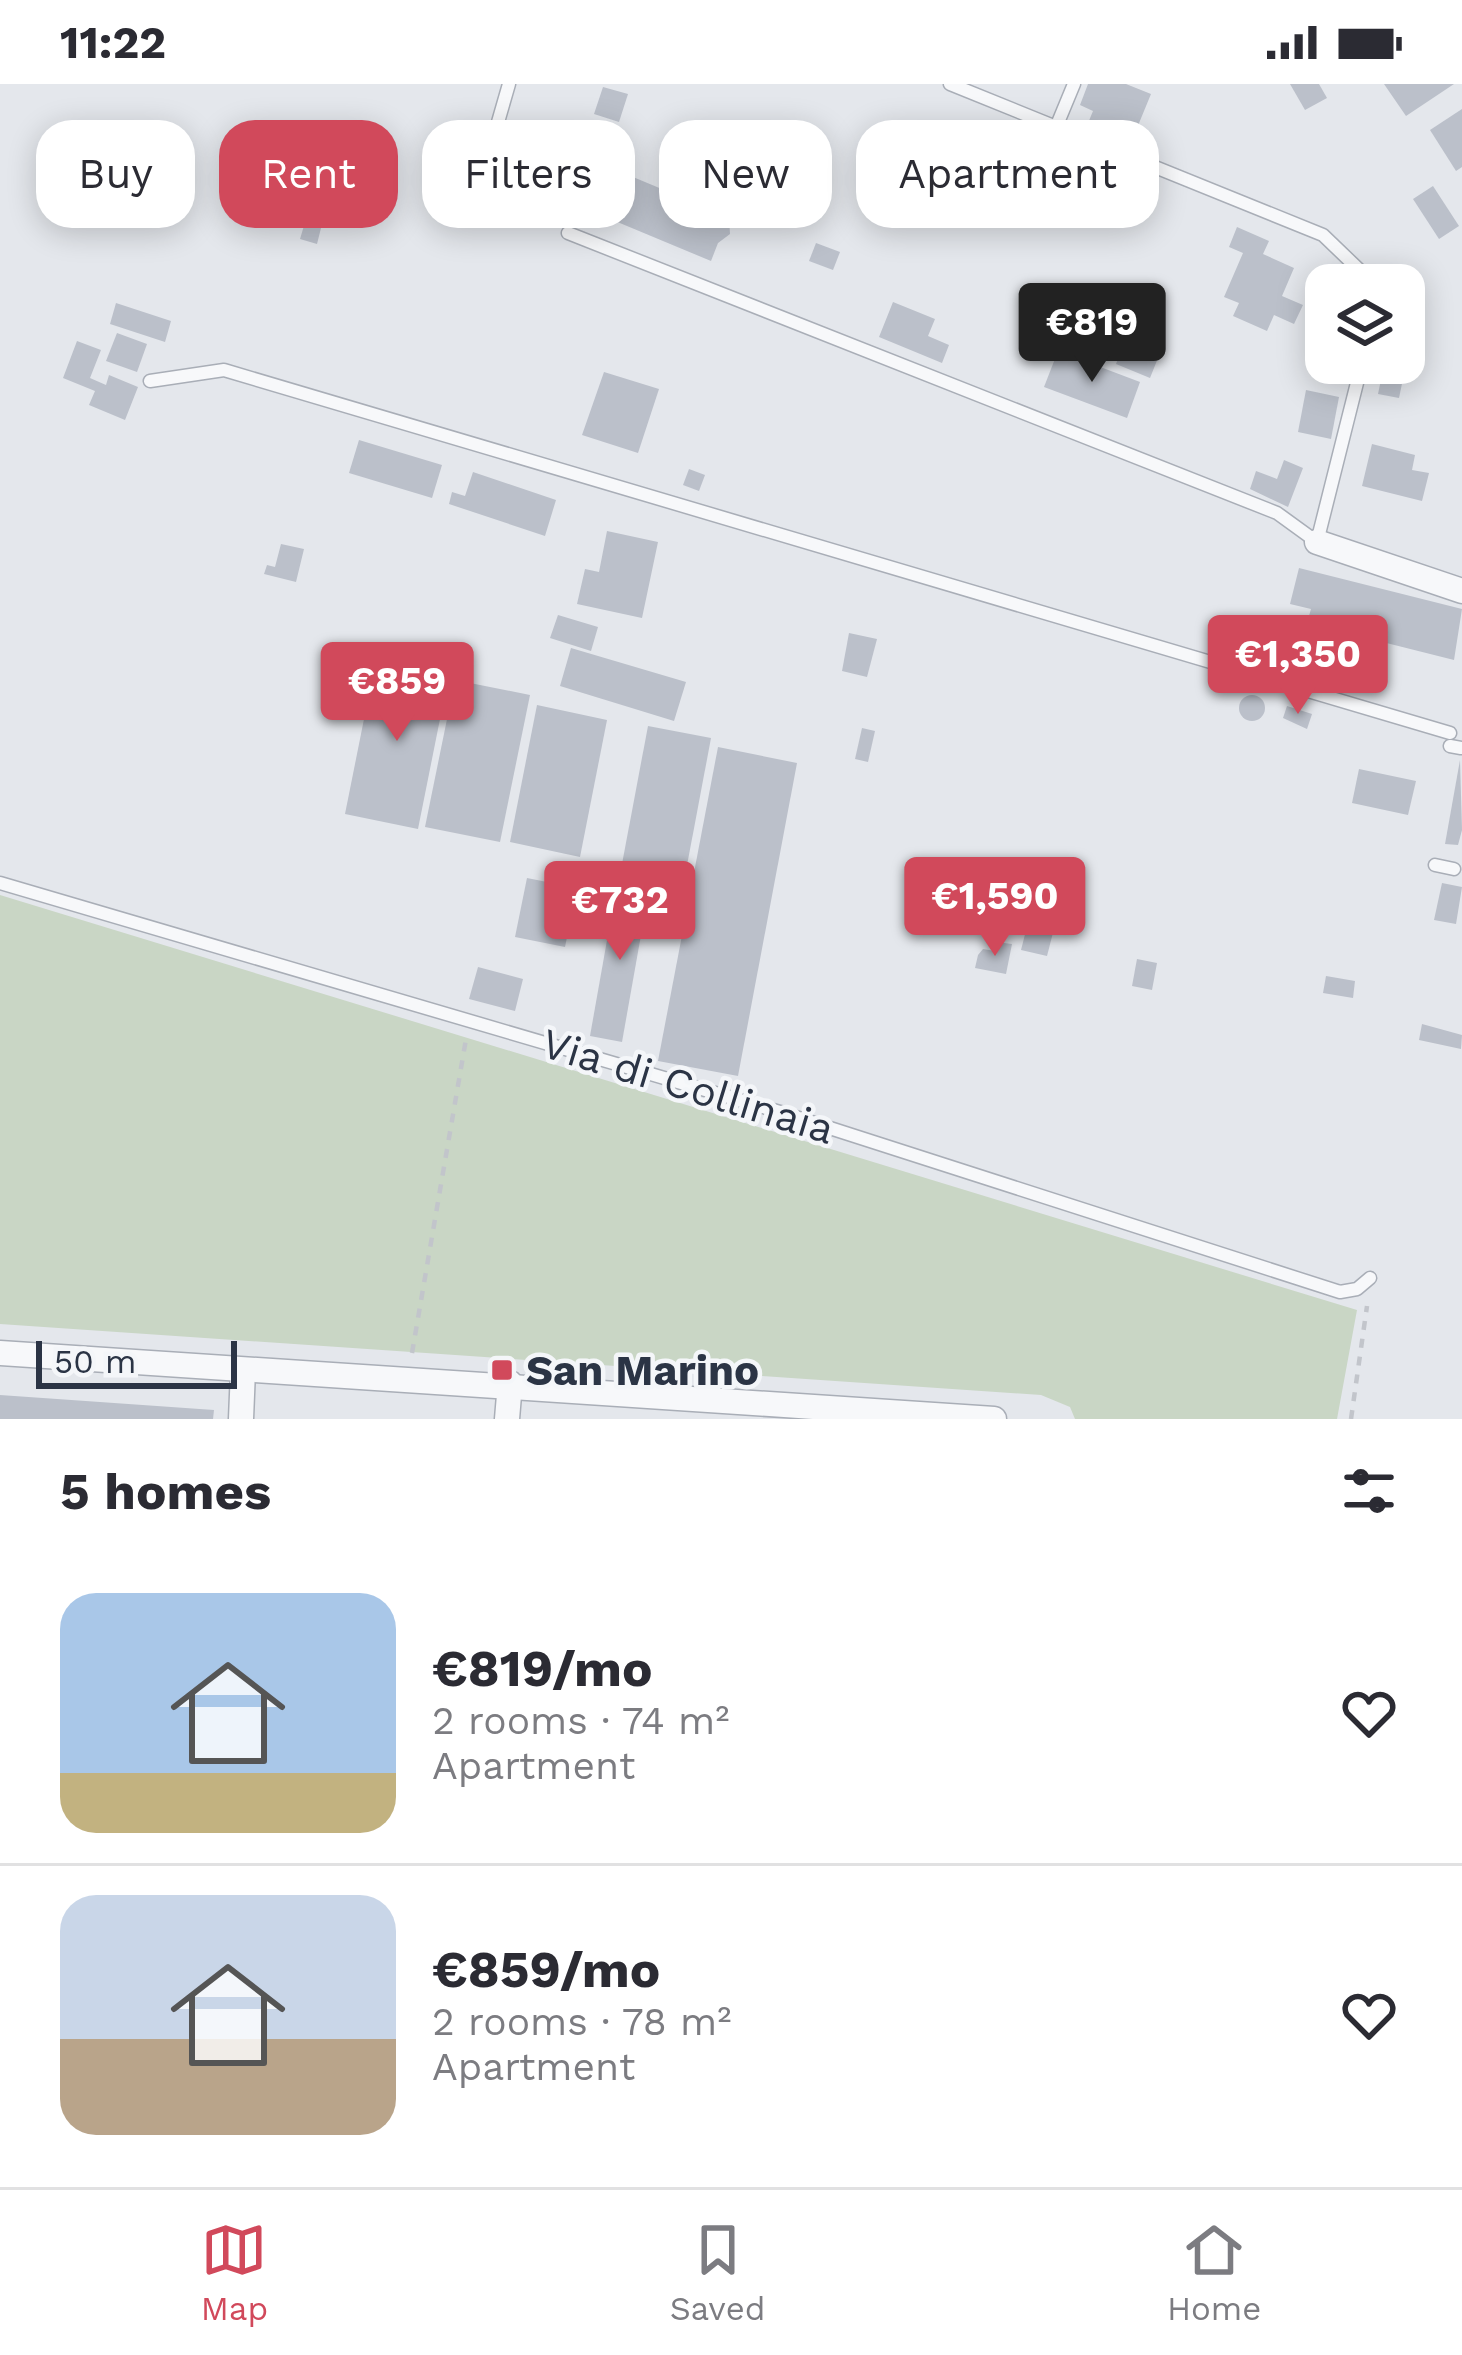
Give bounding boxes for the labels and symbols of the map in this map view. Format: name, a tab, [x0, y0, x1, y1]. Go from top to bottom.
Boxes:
pin: €819	[1021, 283, 1163, 385]
pin: €1,350	[1200, 615, 1396, 717]
pin: €859	[326, 642, 468, 744]
pin: €1,590	[897, 857, 1093, 959]
pin: €732	[549, 861, 691, 963]
street label: Via di Collinaia	[536, 1018, 840, 1154]
scale bar	[36, 1335, 237, 1388]
place label: San Marino	[526, 1346, 759, 1395]
marker: San Marino	[489, 1357, 515, 1383]

